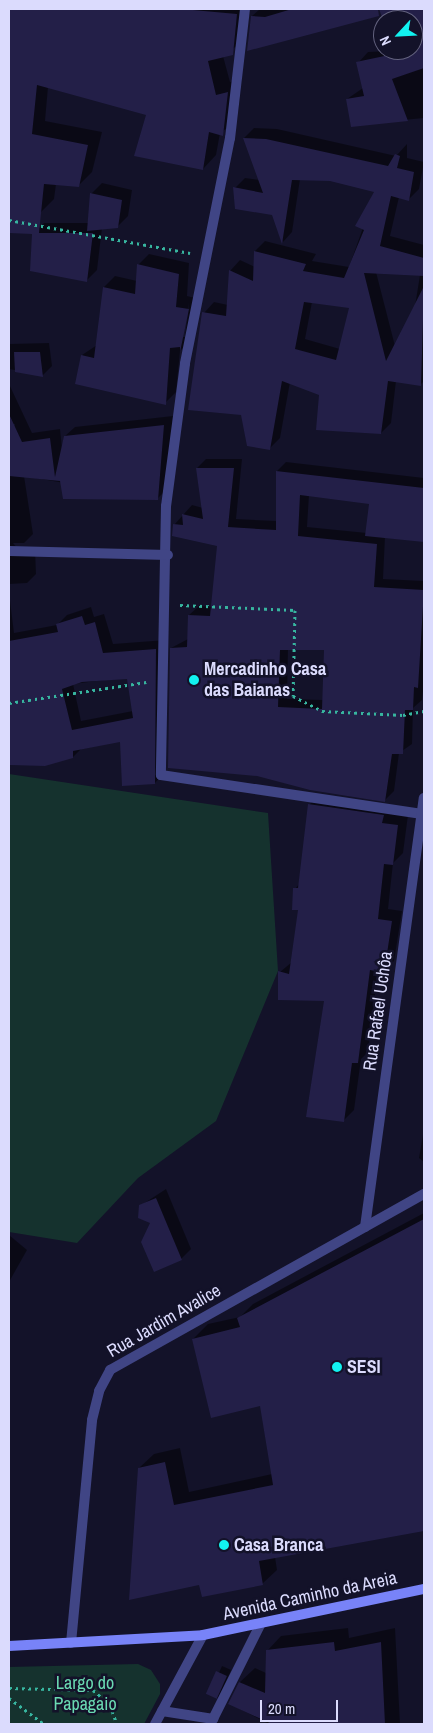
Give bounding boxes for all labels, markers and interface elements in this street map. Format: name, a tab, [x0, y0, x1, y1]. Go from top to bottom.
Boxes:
north arrow	[373, 10, 423, 60]
text: N	[375, 33, 395, 48]
place label: Mercadinho Casa das Baianas	[204, 659, 326, 702]
marker: Mercadinho Casa das Baianas	[188, 674, 200, 686]
street label: Rua Rafael Uchôa	[359, 950, 397, 1072]
street label: Rua Jardim Avalice	[103, 1280, 225, 1362]
place label: SESI	[347, 1356, 381, 1378]
marker: SESI	[331, 1361, 343, 1373]
place label: Casa Branca	[234, 1534, 323, 1556]
marker: Casa Branca	[218, 1539, 230, 1551]
street label: Avenida Caminho da Areia	[221, 1567, 399, 1625]
park label: Largo do Papagaio	[53, 1673, 117, 1716]
scale bar	[263, 1690, 340, 1722]
text: 20 m	[268, 1698, 295, 1719]

